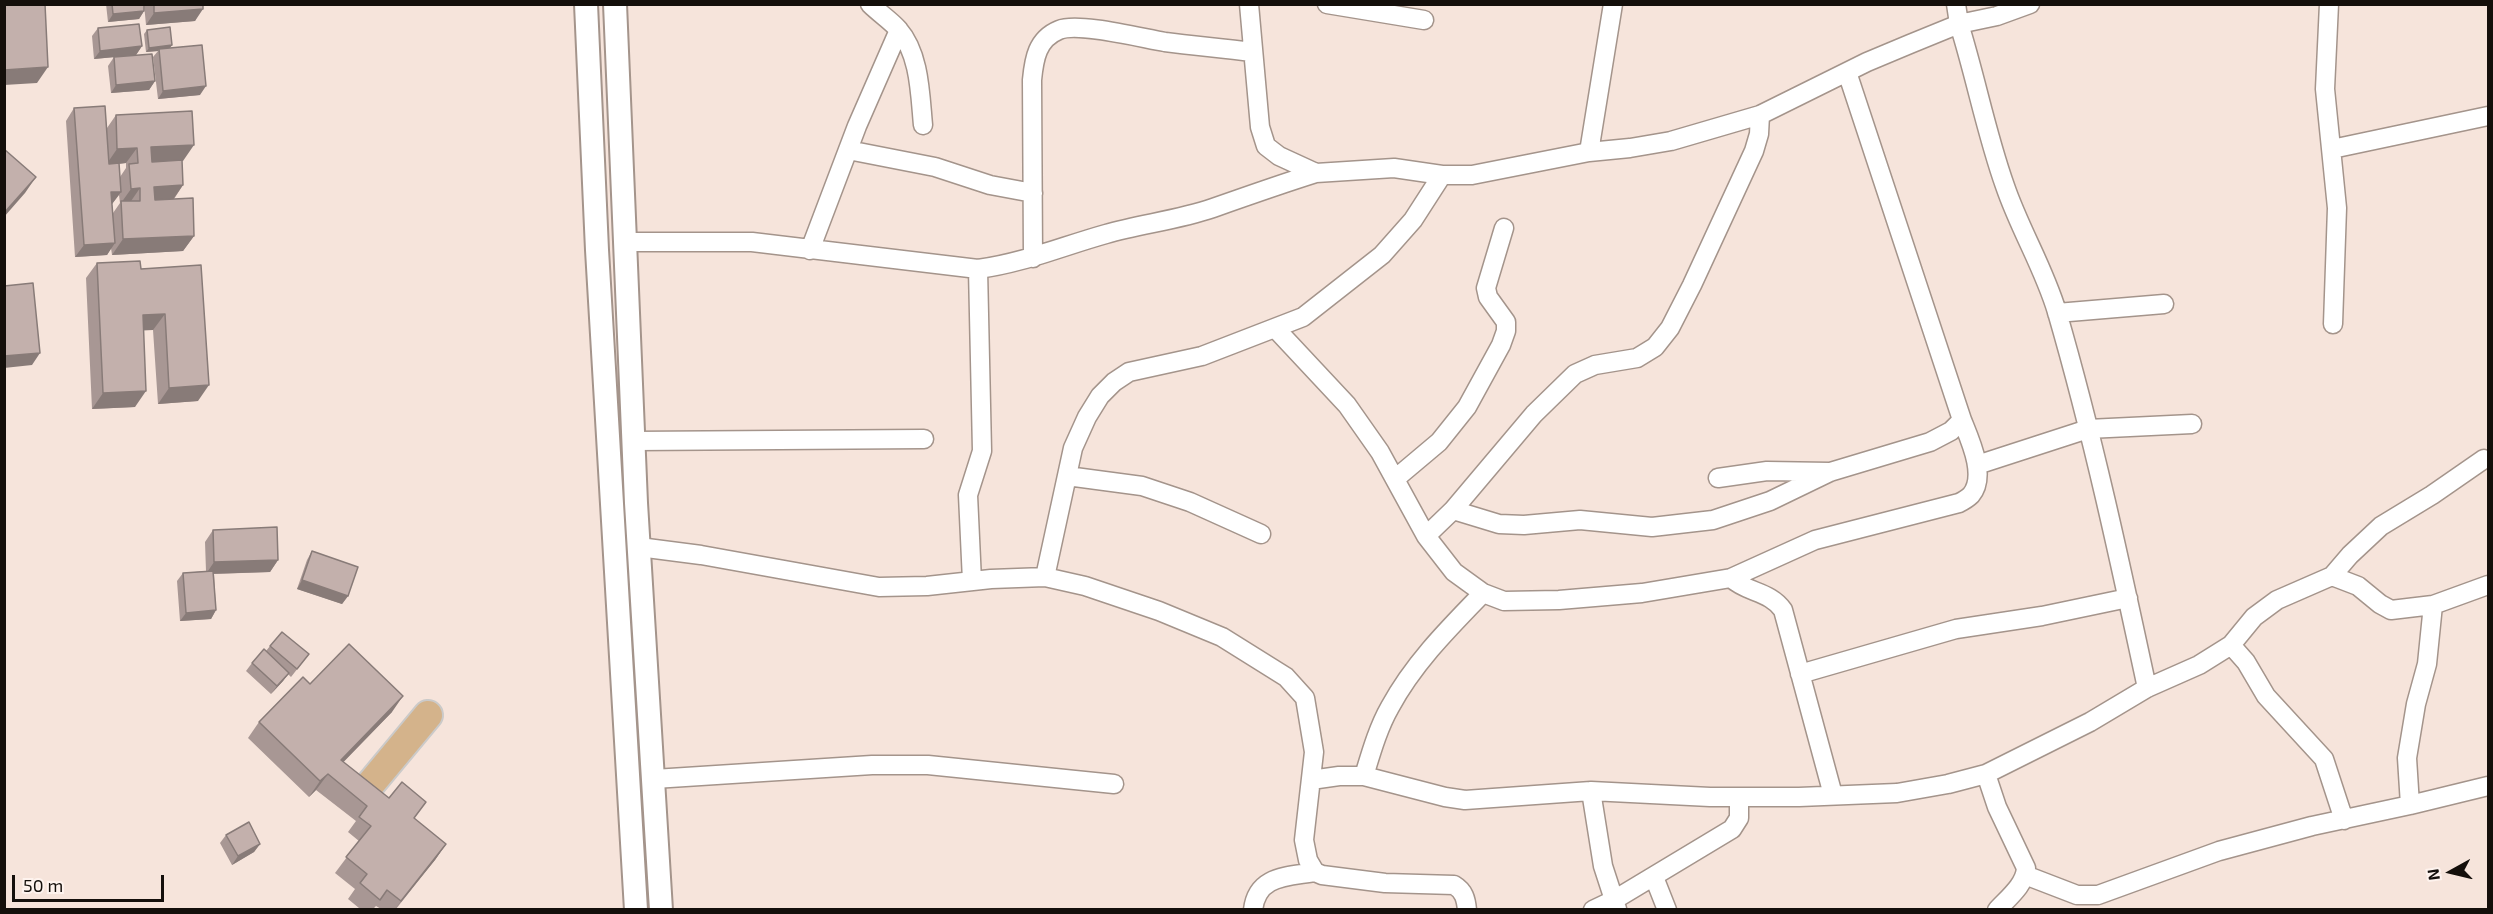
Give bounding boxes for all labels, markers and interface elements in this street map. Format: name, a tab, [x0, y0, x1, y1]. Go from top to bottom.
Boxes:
north arrow	[2421, 842, 2481, 902]
scale bar	[15, 863, 166, 901]
text: N	[2422, 868, 2443, 882]
text: 50 m	[23, 874, 63, 896]

